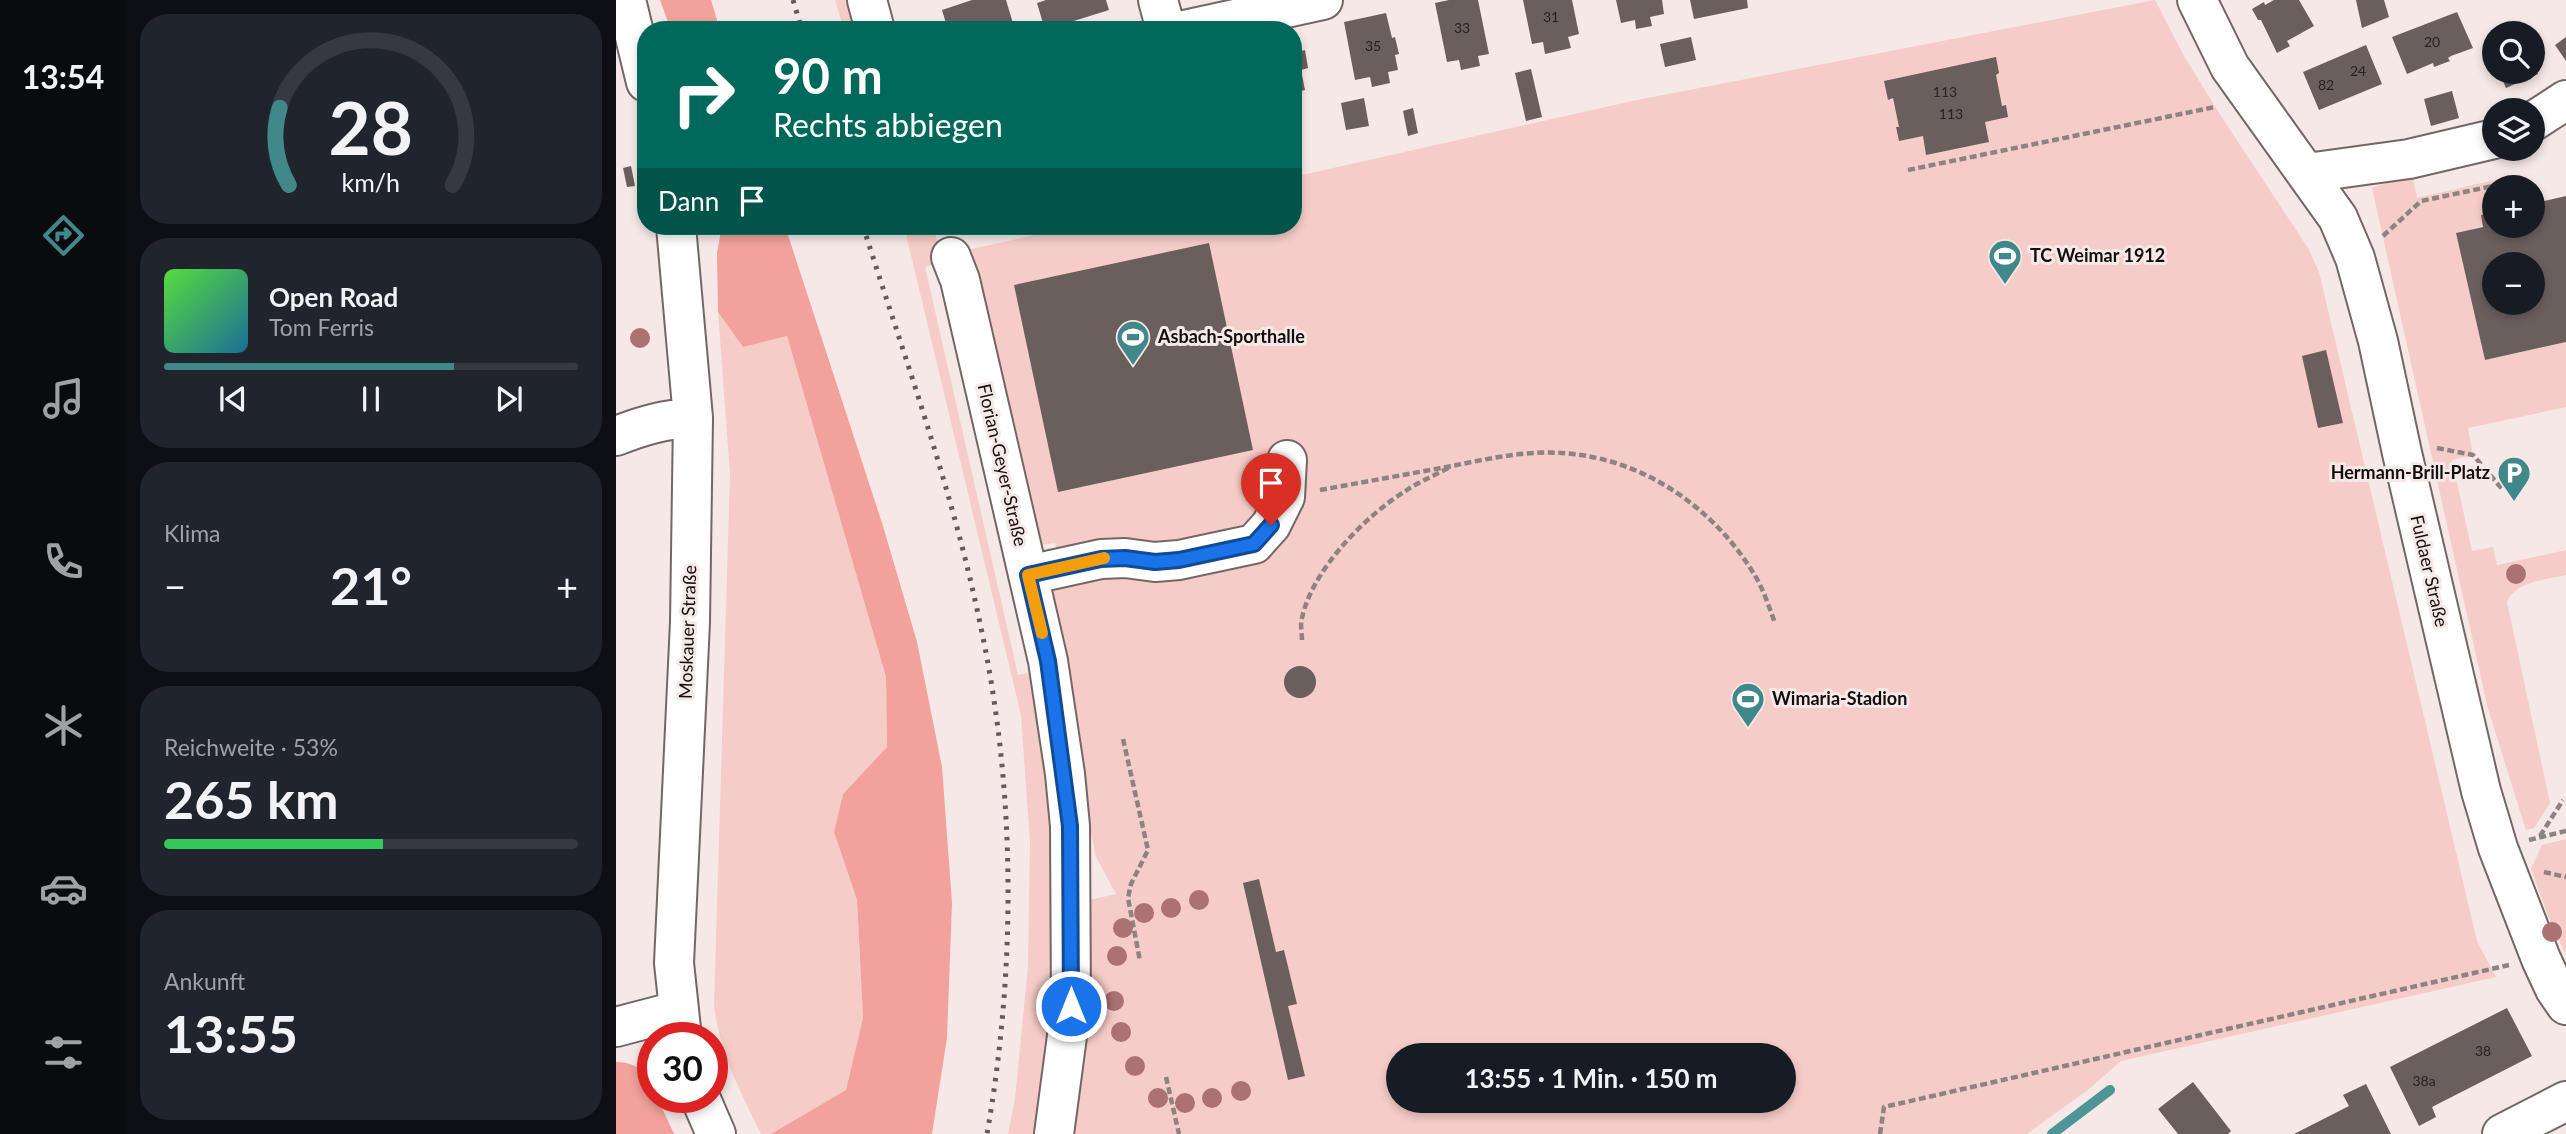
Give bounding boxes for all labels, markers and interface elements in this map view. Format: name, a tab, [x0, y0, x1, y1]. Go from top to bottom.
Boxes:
house number: 31	[1543, 8, 1559, 25]
house number: 33	[1454, 19, 1470, 36]
map controls	[2482, 21, 2545, 315]
button: search	[2482, 21, 2545, 84]
house number: 20	[2424, 33, 2440, 50]
house number: 35	[1365, 37, 1381, 54]
text: 90 m	[773, 46, 883, 104]
icon: right	[658, 49, 749, 140]
text: 13:54	[22, 57, 104, 96]
house number: 24	[2350, 62, 2366, 79]
house number: 82	[2318, 76, 2334, 93]
text: 28	[329, 83, 413, 171]
house number: 113	[1933, 83, 1957, 100]
button: layers	[2482, 98, 2545, 161]
text: Rechts abbiegen	[773, 105, 1003, 144]
house number: 113	[1939, 105, 1963, 122]
text: km/h	[342, 167, 400, 197]
button: +	[2482, 175, 2545, 238]
icon: arrive	[733, 182, 771, 220]
text: Dann	[658, 185, 719, 217]
icon: directions	[39, 211, 88, 260]
sports icon: TC Weimar 1912	[1986, 237, 2024, 286]
place label: TC Weimar 1912	[2030, 244, 2165, 266]
button: −	[2482, 252, 2545, 315]
text: Open Road	[269, 281, 398, 313]
text: Tom Ferris	[269, 313, 374, 341]
sports icon: Asbach-Sporthalle	[1114, 318, 1152, 367]
place label: Asbach-Sporthalle	[1157, 325, 1305, 347]
icon: music	[39, 374, 88, 423]
icon: previous	[214, 380, 252, 418]
icon: pause	[352, 380, 390, 418]
icon: next	[490, 380, 528, 418]
street label: Florian-Geyer-Straße	[974, 381, 1032, 548]
pin	[1241, 453, 1301, 525]
parking icon: Hermann-Brill-Platz	[2495, 454, 2533, 503]
place label: Hermann-Brill-Platz	[2331, 461, 2490, 483]
icon: arrive	[1252, 464, 1290, 502]
street label: Fuldaer Straße	[2406, 513, 2454, 629]
text: Klima	[164, 519, 221, 547]
icon: phone	[39, 537, 88, 586]
text: 21°	[330, 554, 412, 616]
text: −	[164, 563, 186, 609]
text: +	[556, 563, 578, 609]
street label: Moskauer Straße	[674, 565, 700, 699]
sports icon: Wimaria-Stadion	[1729, 680, 1767, 729]
place label: Wimaria-Stadion	[1772, 687, 1907, 709]
icon: climate	[39, 701, 88, 750]
text: Reichweite · 53%	[164, 733, 338, 761]
text: 265 km	[164, 768, 338, 830]
icon: car	[39, 864, 88, 913]
text: Ankunft	[164, 967, 245, 995]
position arrow	[1034, 969, 1108, 1043]
text: 13:55	[164, 1002, 298, 1064]
speed limit sign: 30	[637, 1022, 728, 1113]
icon: filters	[39, 1028, 88, 1077]
house number: 38	[2475, 1042, 2491, 1059]
text: 13:55 · 1 Min. · 150 m	[1464, 1062, 1718, 1094]
house number: 38a	[2412, 1072, 2436, 1089]

